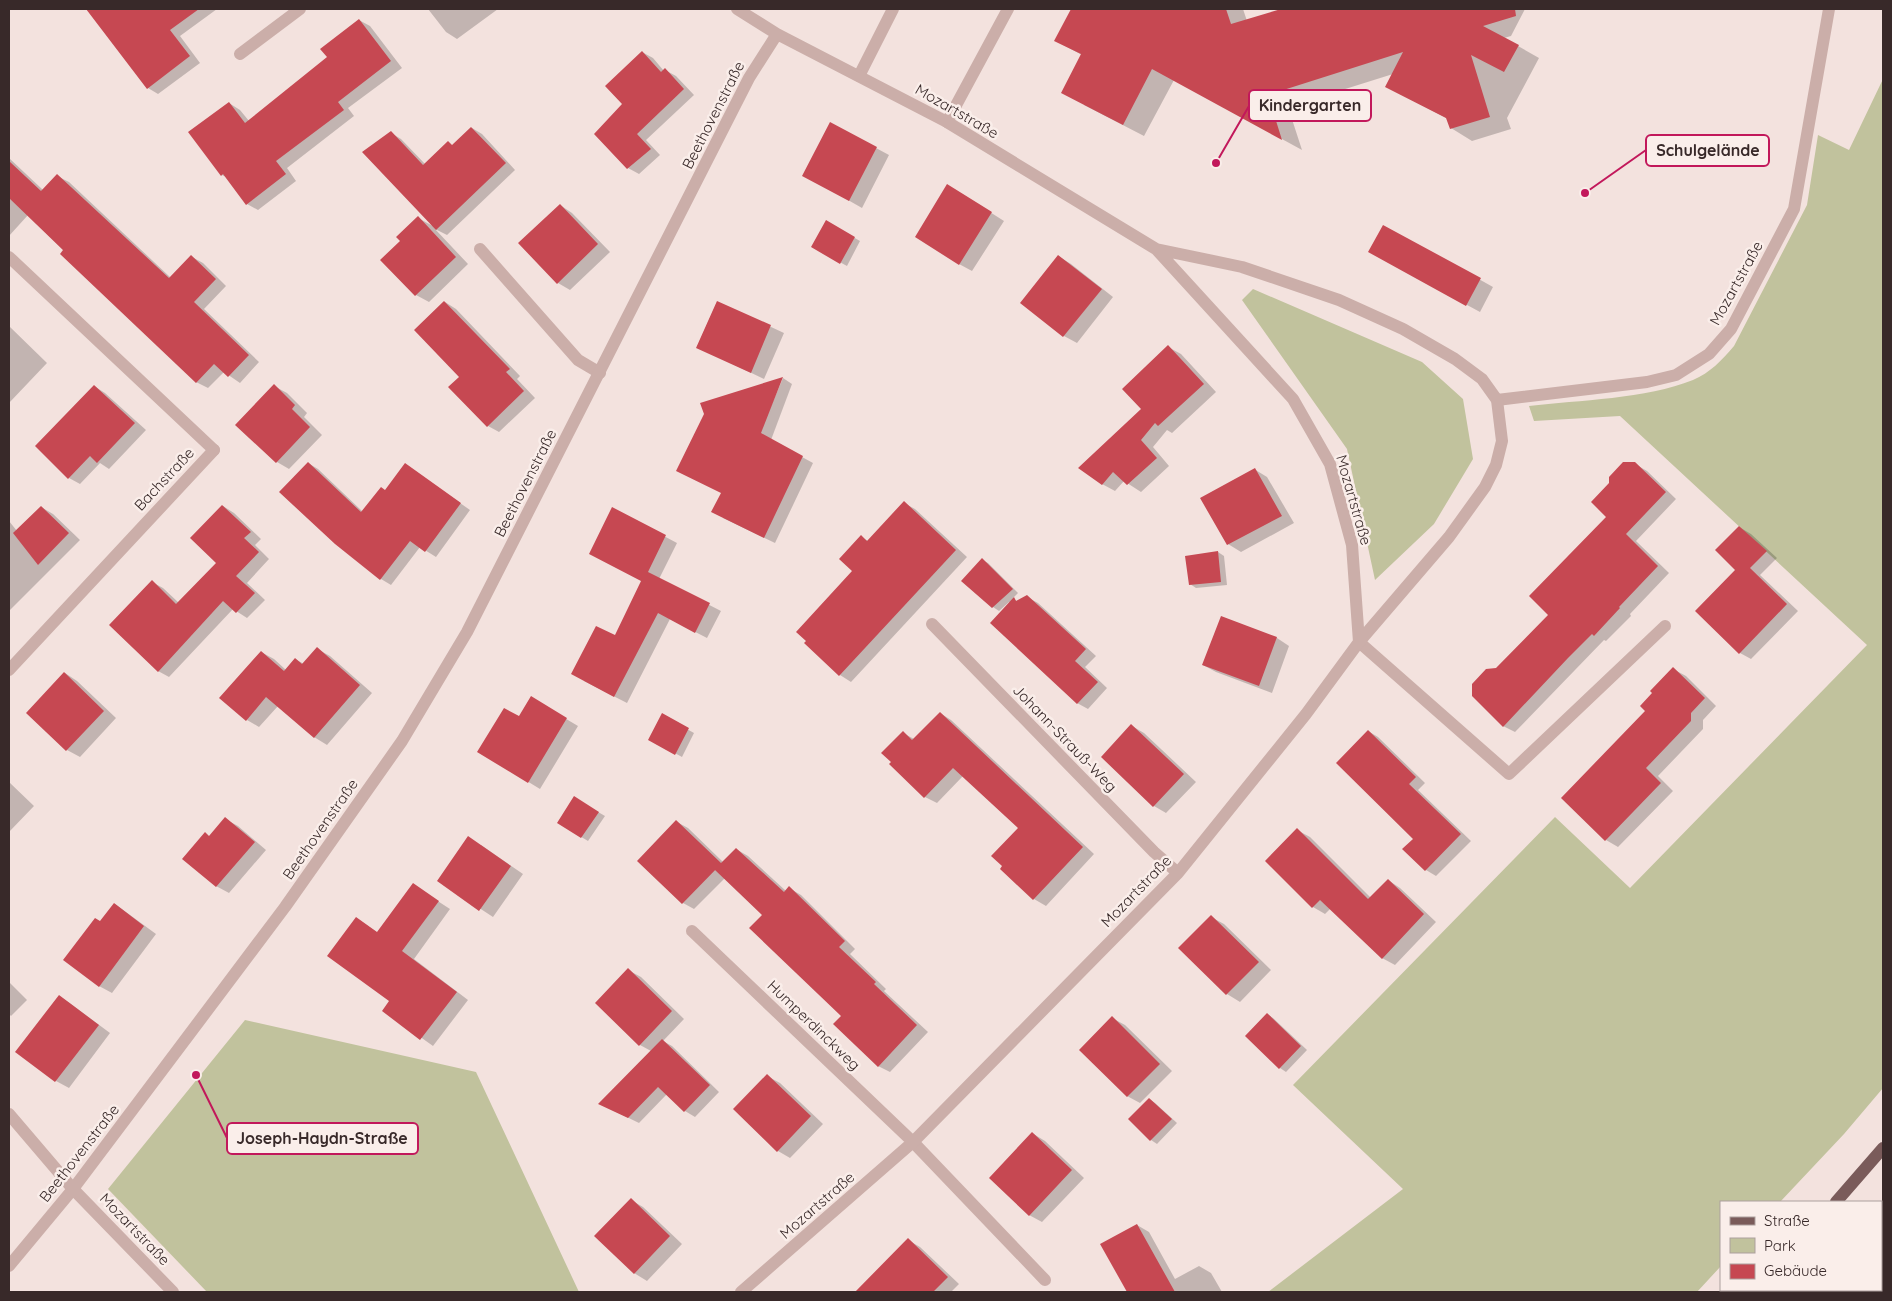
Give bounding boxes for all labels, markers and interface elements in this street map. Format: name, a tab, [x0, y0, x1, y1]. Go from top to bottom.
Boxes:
street label: Beethovenstraße	[678, 58, 748, 172]
street label: Mozartstraße	[912, 79, 1002, 143]
callout: Kindergarten	[1249, 90, 1371, 121]
text: Kindergarten	[1259, 95, 1361, 115]
callout: Schulgelände	[1646, 135, 1769, 166]
text: Schulgelände	[1656, 140, 1760, 160]
street label: Mozartstraße	[1705, 238, 1767, 328]
street label: Beethovenstraße	[490, 426, 560, 540]
street label: Bachstraße	[130, 443, 198, 515]
street label: Mozartstraße	[1332, 453, 1376, 547]
street label: Johann-Strauß-Weg	[1009, 680, 1121, 796]
street label: Beethovenstraße	[278, 775, 362, 883]
street label: Mozartstraße	[1097, 851, 1175, 931]
street label: Humperdinckweg	[764, 976, 864, 1074]
street label: Beethovenstraße	[35, 1100, 123, 1206]
callout: Joseph-Haydn-Straße	[227, 1123, 418, 1154]
text: Joseph-Haydn-Straße	[236, 1128, 408, 1148]
street label: Mozartstraße	[776, 1167, 858, 1243]
street label: Mozartstraße	[96, 1189, 174, 1269]
legend	[1720, 1201, 1882, 1291]
text: Straße	[1764, 1211, 1810, 1230]
text: Park	[1764, 1236, 1796, 1255]
text: Gebäude	[1764, 1261, 1827, 1280]

